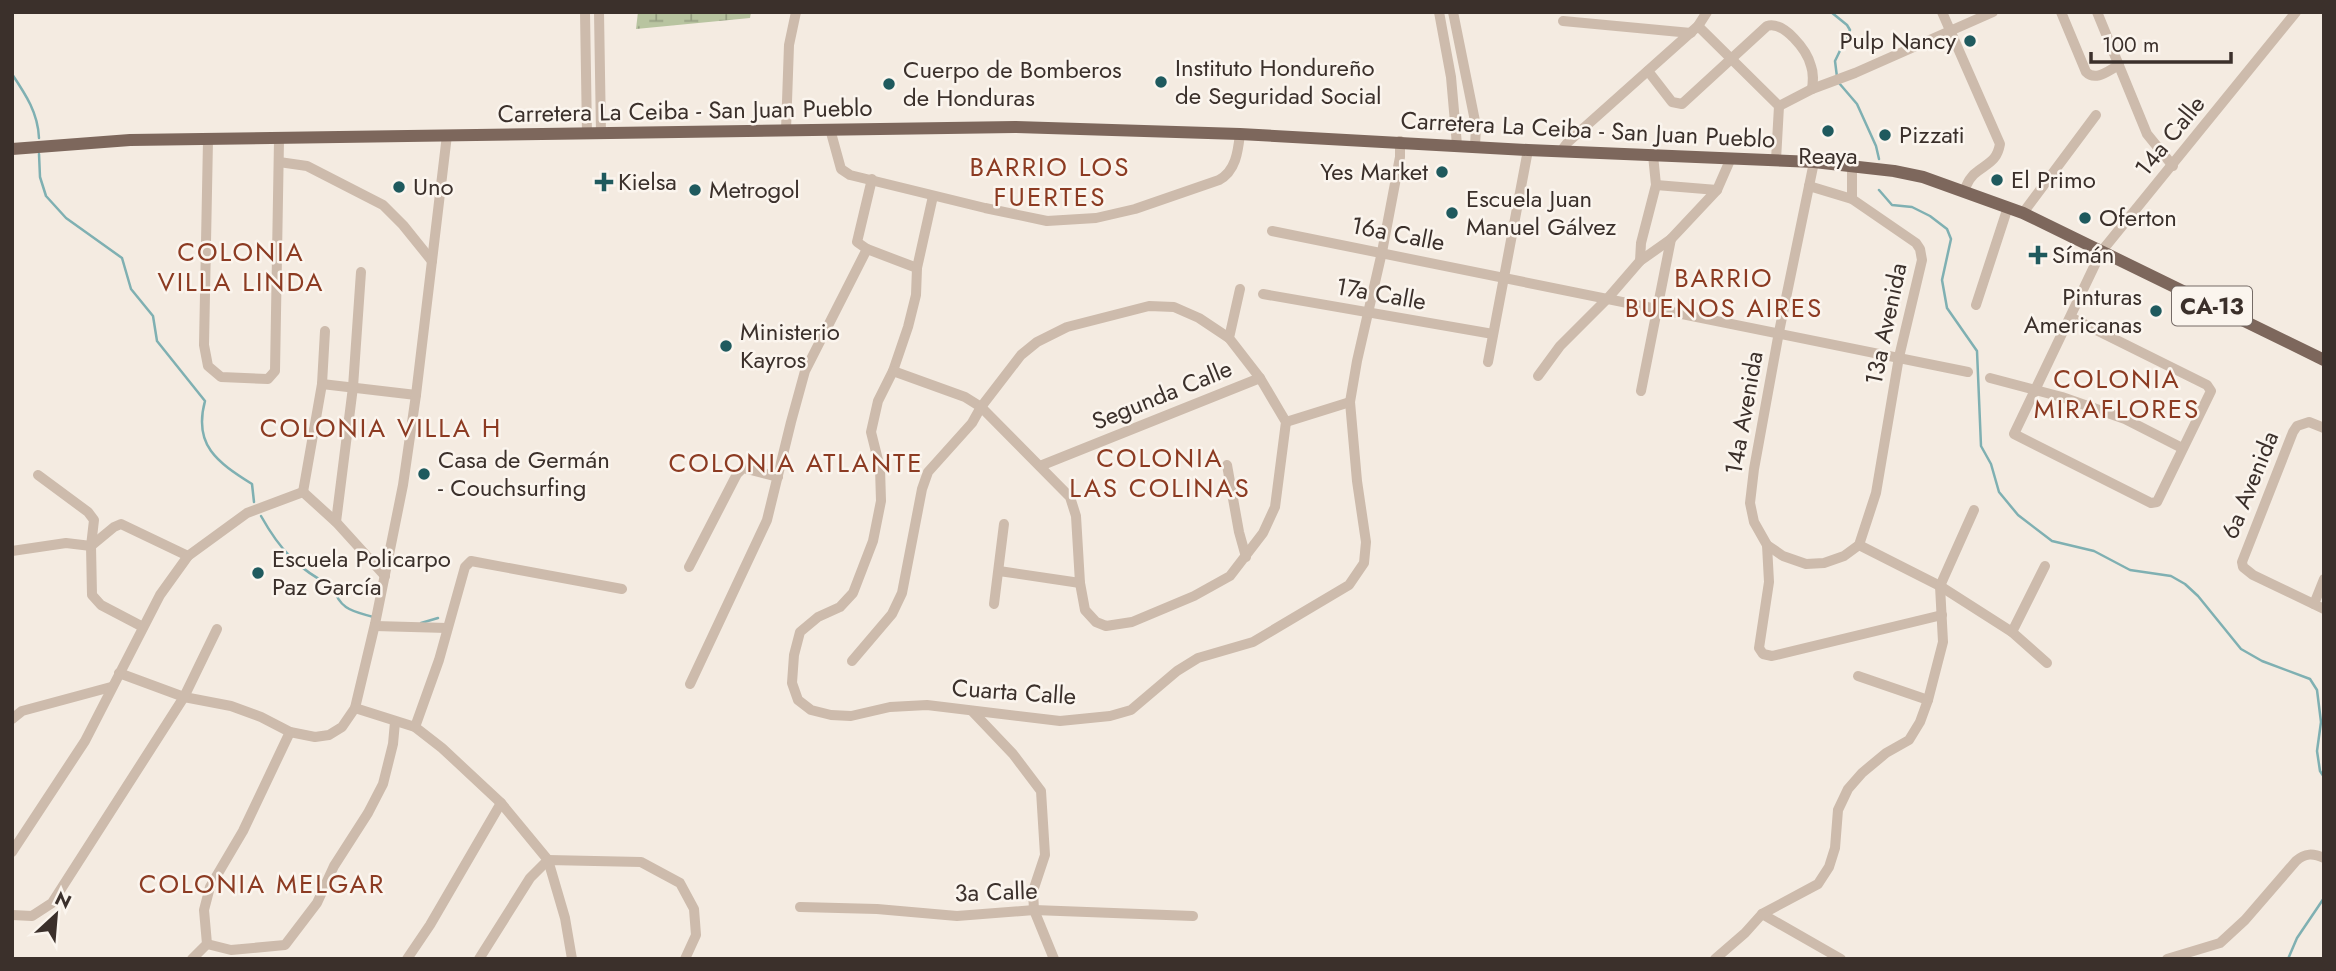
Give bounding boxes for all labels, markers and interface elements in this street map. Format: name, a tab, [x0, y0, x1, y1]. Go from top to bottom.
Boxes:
scale bar	[2091, 21, 2231, 65]
place label: Pulp Nancy	[1840, 23, 1956, 58]
text: 100 m	[2102, 30, 2159, 60]
marker: Pulp Nancy	[1962, 33, 1978, 49]
place label: Instituto Hondureño de Seguridad Social	[1175, 50, 1382, 113]
place label: Cuerpo de Bomberos de Honduras	[903, 52, 1122, 115]
marker: Instituto Hondureño de Seguridad Social	[1153, 74, 1169, 90]
marker: Cuerpo de Bomberos de Honduras	[881, 76, 897, 92]
street label: 14a Calle	[2126, 88, 2213, 184]
street label: Carretera La Ceiba - San Juan Pueblo	[497, 90, 873, 131]
street label: Carretera La Ceiba - San Juan Pueblo	[1400, 102, 1776, 157]
place label: Pizzati	[1899, 117, 1965, 152]
marker: Reaya	[1820, 123, 1836, 139]
marker: Pizzati	[1877, 127, 1893, 143]
place label: Reaya	[1798, 138, 1858, 173]
district label: BARRIO LOS FUERTES	[970, 148, 1130, 216]
place label: Yes Market	[1320, 154, 1428, 189]
place label: El Primo	[2011, 162, 2096, 197]
place label: Kielsa	[618, 164, 677, 199]
marker: Yes Market	[1434, 164, 1450, 180]
place label: Uno	[413, 169, 454, 204]
place label: Metrogol	[709, 172, 800, 207]
marker: El Primo	[1989, 172, 2005, 188]
marker: Kielsa	[596, 174, 612, 190]
marker: Uno	[391, 179, 407, 195]
place label: Escuela Juan Manuel Gálvez	[1466, 181, 1616, 244]
marker: Metrogol	[687, 182, 703, 198]
place label: Oferton	[2099, 200, 2177, 235]
marker: Escuela Juan Manuel Gálvez	[1444, 205, 1460, 221]
street label: 16a Calle	[1348, 207, 1448, 260]
marker: Oferton	[2077, 210, 2093, 226]
district label: COLONIA VILLA LINDA	[158, 233, 324, 301]
place label: Símán	[2052, 237, 2114, 272]
marker: Símán	[2030, 247, 2046, 263]
district label: BARRIO BUENOS AIRES	[1625, 259, 1823, 327]
street label: 13a Avenida	[1856, 260, 1916, 388]
street label: 17a Calle	[1333, 268, 1429, 319]
place label: Pinturas Americanas	[2024, 279, 2142, 342]
road number: CA-13	[2172, 286, 2252, 326]
marker: Pinturas Americanas	[2148, 303, 2164, 319]
place label: Ministerio Kayros	[740, 314, 840, 377]
marker: Ministerio Kayros	[718, 338, 734, 354]
street label: 14a Avenida	[1715, 348, 1772, 477]
street label: Segunda Calle	[1087, 351, 1237, 439]
district label: COLONIA MIRAFLORES	[2034, 360, 2200, 428]
district label: COLONIA VILLA H	[260, 409, 502, 447]
street label: 6a Avenida	[2212, 425, 2287, 544]
district label: COLONIA LAS COLINAS	[1069, 439, 1251, 507]
place label: Casa de Germán - Couchsurfing	[438, 442, 610, 505]
district label: COLONIA ATLANTE	[669, 444, 923, 482]
marker: Casa de Germán - Couchsurfing	[416, 466, 432, 482]
place label: Escuela Policarpo Paz García	[272, 541, 451, 604]
marker: Escuela Policarpo Paz García	[250, 565, 266, 581]
street label: Cuarta Calle	[951, 670, 1077, 713]
district label: COLONIA MELGAR	[139, 865, 385, 903]
street label: 3a Calle	[954, 873, 1038, 910]
north arrow	[21, 880, 91, 950]
text: N	[51, 885, 76, 916]

